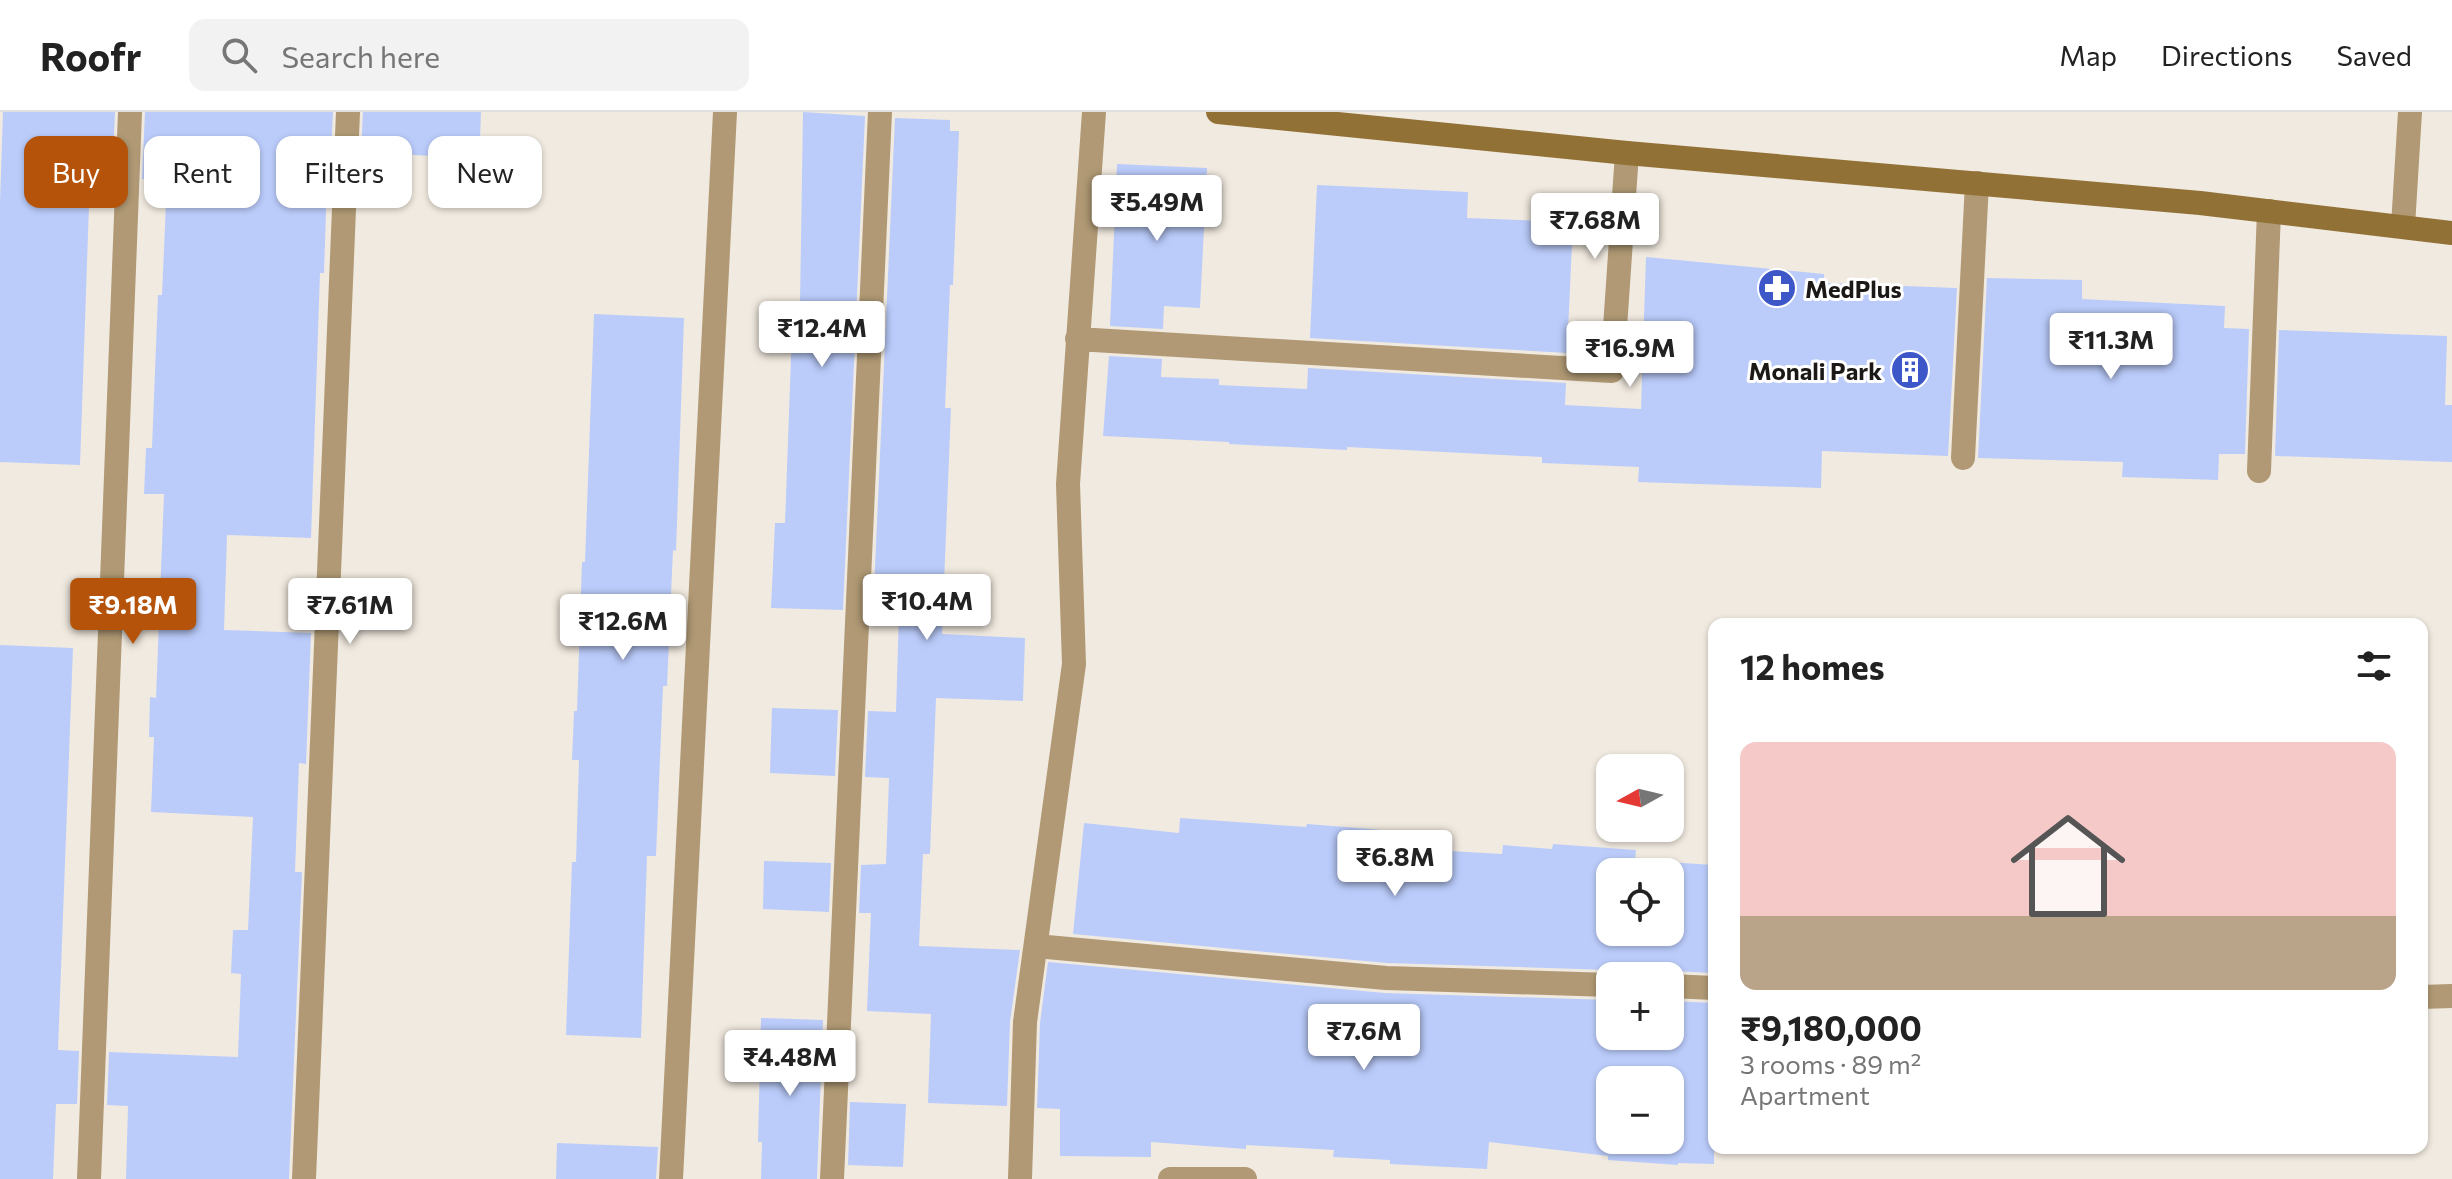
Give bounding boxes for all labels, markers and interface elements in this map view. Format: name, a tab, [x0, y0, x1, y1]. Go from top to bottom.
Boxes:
search box	[189, 19, 749, 91]
text: Roofr	[40, 32, 141, 79]
icon: search	[217, 33, 261, 77]
text: Search here	[281, 37, 440, 74]
text: Map	[2059, 38, 2117, 72]
text: Directions	[2161, 38, 2292, 72]
text: Saved	[2336, 38, 2412, 72]
chip: Buy	[24, 136, 128, 208]
chip: Rent	[144, 136, 260, 208]
chip: Filters	[276, 136, 412, 208]
chip: New	[428, 136, 542, 208]
pin: ₹5.49M	[1092, 175, 1222, 243]
text: ₹5.49M	[1110, 185, 1204, 216]
pin: ₹7.68M	[1530, 193, 1660, 261]
text: ₹7.68M	[1549, 203, 1641, 234]
pharmacy icon: MedPlus	[1756, 267, 1798, 309]
place label: MedPlus	[1805, 274, 1902, 303]
pin: ₹12.4M	[757, 301, 887, 369]
text: ₹12.4M	[777, 311, 867, 342]
pin: ₹11.3M	[2046, 313, 2176, 381]
pin: ₹16.9M	[1565, 321, 1695, 389]
text: ₹11.3M	[2068, 323, 2154, 354]
text: ₹16.9M	[1584, 331, 1676, 362]
building icon: Monali Park	[1889, 349, 1931, 391]
place label: Monali Park	[1748, 356, 1882, 385]
pin: ₹10.4M	[862, 574, 992, 642]
pin: ₹9.18M	[68, 578, 198, 646]
pin: ₹7.61M	[285, 578, 415, 646]
text: ₹10.4M	[881, 584, 973, 615]
text: ₹9.18M	[88, 588, 178, 619]
text: ₹7.61M	[306, 588, 394, 619]
pin: ₹12.6M	[558, 594, 688, 662]
text: ₹12.6M	[578, 604, 668, 635]
icon: filters	[2352, 644, 2396, 688]
text: 12 homes	[1740, 645, 1885, 687]
north arrow	[1596, 754, 1684, 842]
map controls	[1596, 754, 1684, 1154]
icon: home	[1996, 794, 2140, 938]
pin: ₹6.8M	[1339, 830, 1451, 898]
text: ₹6.8M	[1355, 840, 1435, 871]
button: locate	[1596, 858, 1684, 946]
button: +	[1596, 962, 1684, 1050]
pin: ₹7.6M	[1308, 1004, 1420, 1072]
text: ₹9,180,000	[1740, 1006, 1922, 1048]
text: ₹7.6M	[1326, 1014, 1402, 1045]
pin: ₹4.48M	[725, 1030, 855, 1098]
text: ₹4.48M	[743, 1040, 837, 1071]
text: 3 rooms · 89 m²	[1740, 1048, 1921, 1079]
button: −	[1596, 1066, 1684, 1154]
text: Apartment	[1740, 1079, 1870, 1110]

